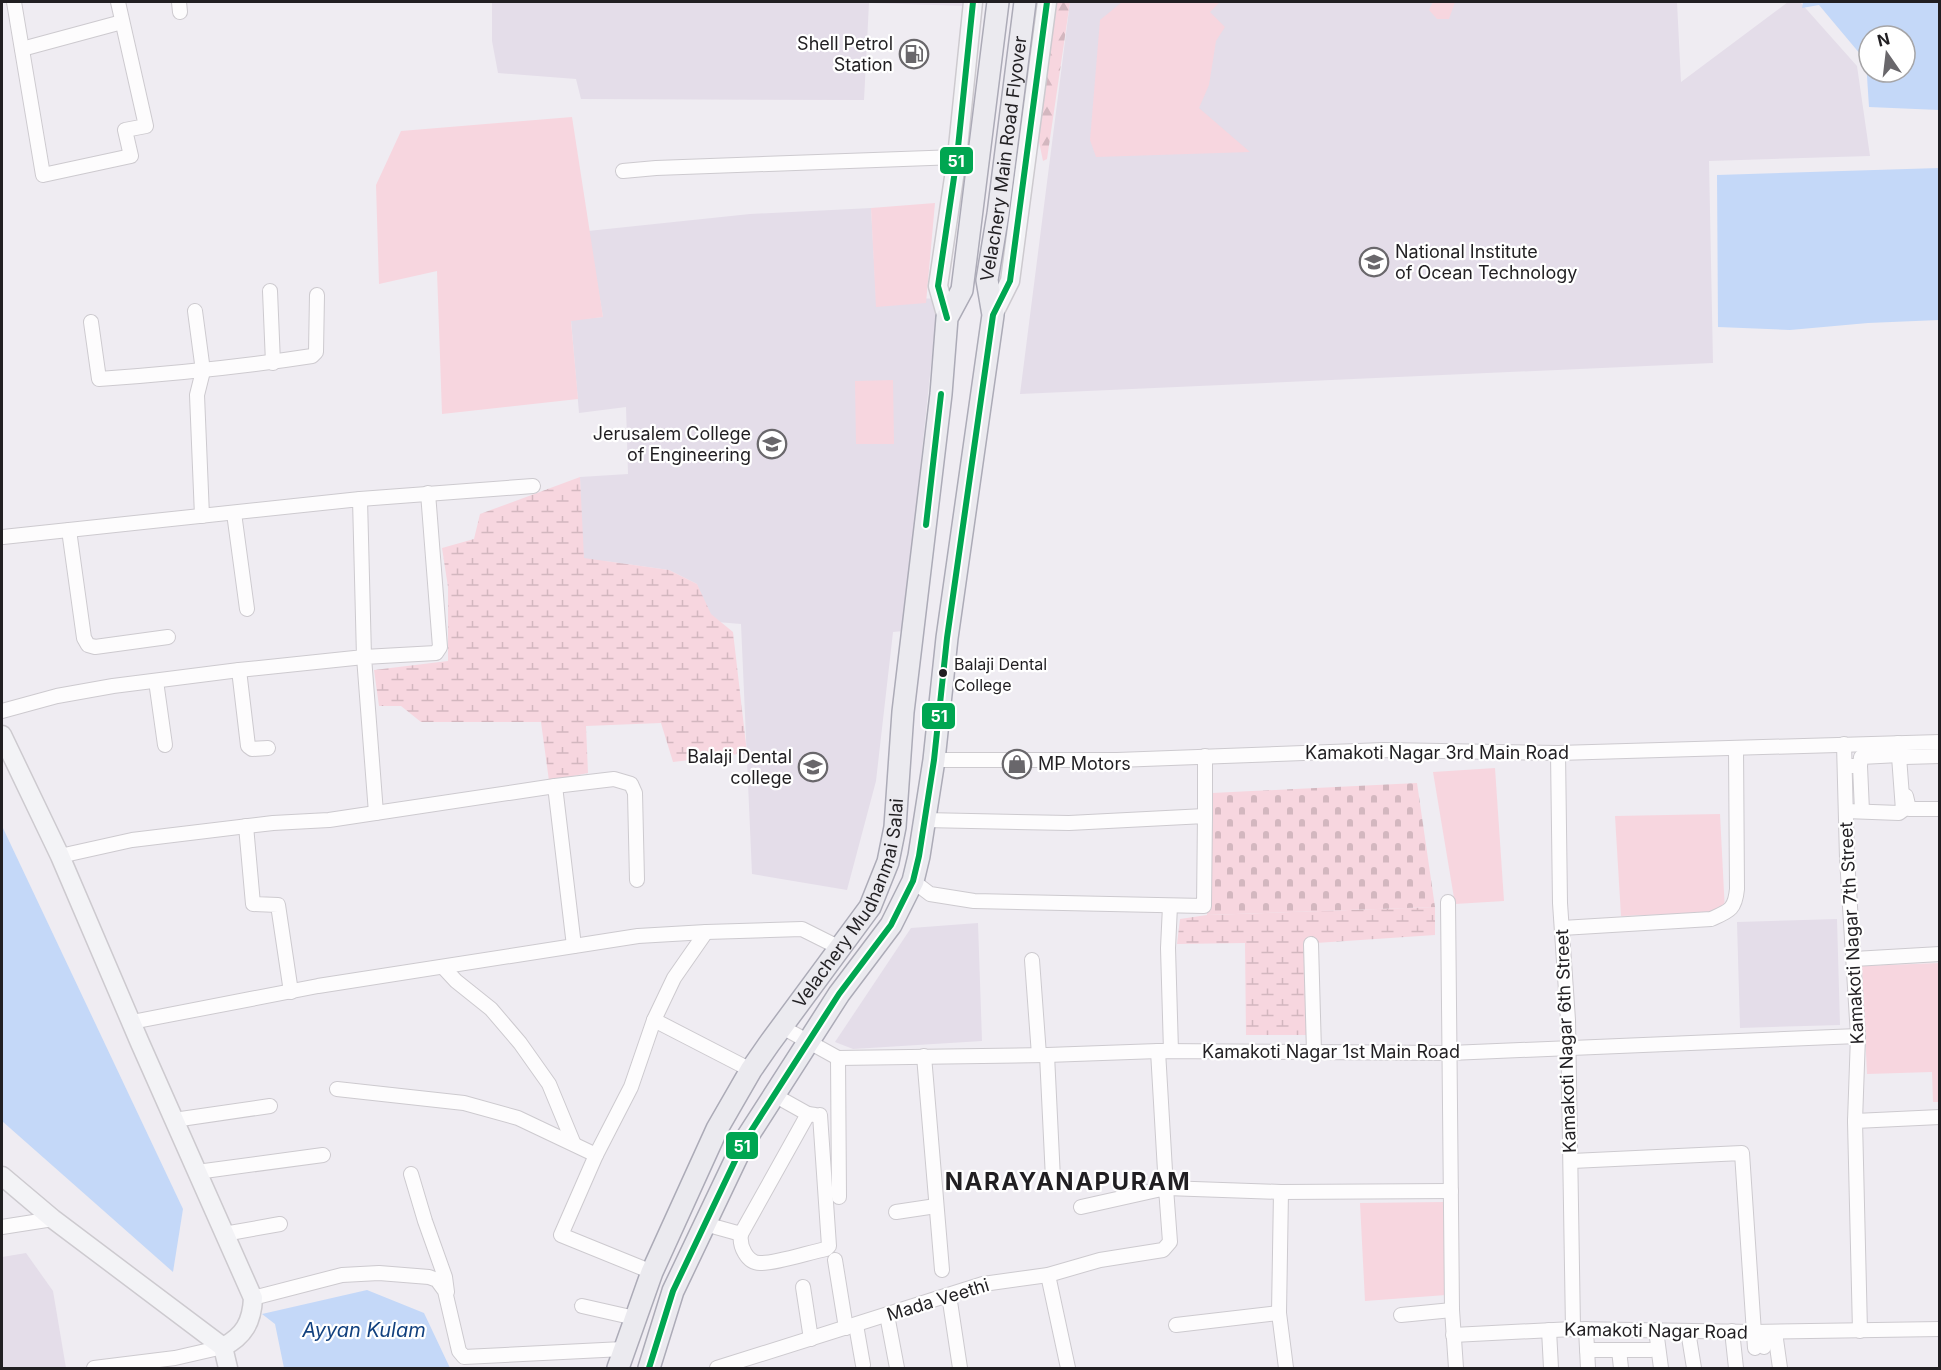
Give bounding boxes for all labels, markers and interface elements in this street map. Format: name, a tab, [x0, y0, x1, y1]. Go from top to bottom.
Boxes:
north arrow	[1857, 24, 1917, 84]
text: N	[1875, 28, 1892, 51]
place label: Shell Petrol Station	[797, 33, 893, 75]
street label: Velachery Main Road Flyover	[976, 34, 1031, 283]
fuel station icon: Shell Petrol Station	[898, 38, 930, 70]
line badge: 51	[939, 146, 974, 175]
text: 51	[947, 151, 965, 171]
place label: National Institute of Ocean Technology	[1395, 241, 1577, 283]
school or university icon: National Institute of Ocean Technology	[1358, 246, 1390, 278]
place label: Jerusalem College of Engineering	[593, 423, 751, 465]
school or university icon: Jerusalem College of Engineering	[756, 428, 788, 460]
place label: Balaji Dental College	[954, 654, 1047, 695]
marker: Balaji Dental College	[937, 667, 949, 679]
line badge: 51	[921, 702, 956, 730]
text: 51	[930, 706, 948, 726]
street label: Kamakoti Nagar 3rd Main Road	[1305, 742, 1569, 763]
place label: Balaji Dental college	[687, 746, 792, 788]
shop icon: MP Motors	[1001, 748, 1033, 780]
school or university icon: Balaji Dental college	[797, 751, 829, 783]
place label: MP Motors	[1038, 753, 1131, 774]
street label: Velachery Mudhanmai Salai	[788, 798, 907, 1012]
street label: Kamakoti Nagar 7th Street	[1835, 821, 1868, 1045]
street label: Kamakoti Nagar 6th Street	[1551, 929, 1580, 1153]
street label: Kamakoti Nagar 1st Main Road	[1202, 1041, 1460, 1062]
line badge: 51	[725, 1131, 759, 1160]
text: 51	[733, 1136, 751, 1156]
district label: NARAYANAPURAM	[945, 1167, 1191, 1196]
street label: Mada Veethi	[884, 1274, 992, 1325]
water label: Ayyan Kulam	[301, 1318, 426, 1342]
street label: Kamakoti Nagar Road	[1564, 1318, 1748, 1343]

